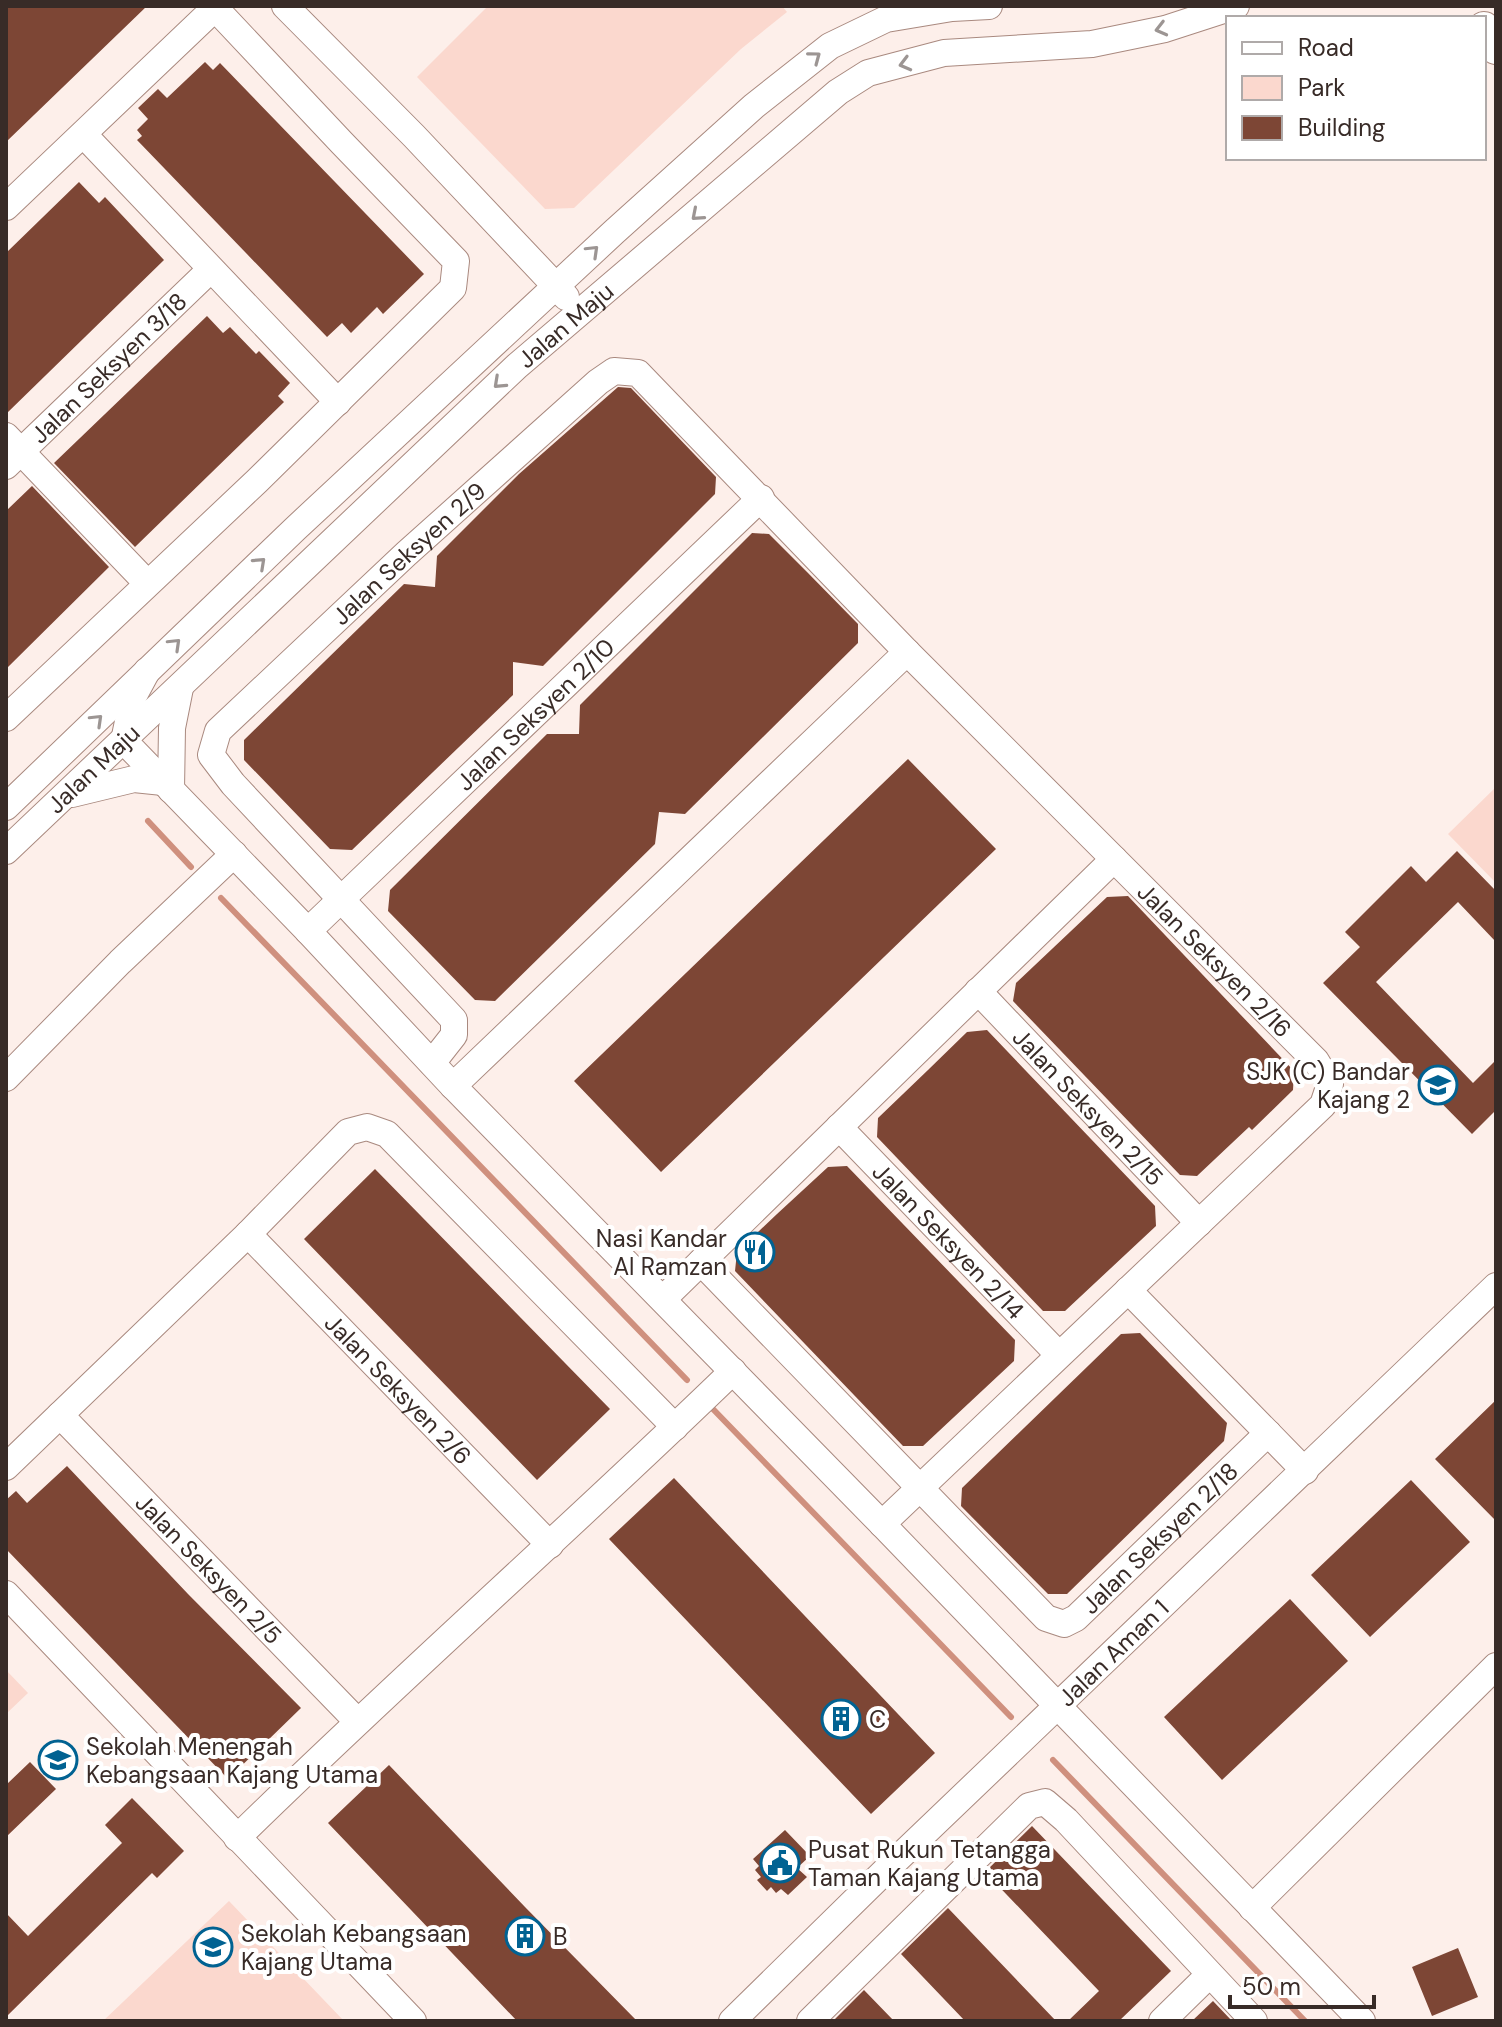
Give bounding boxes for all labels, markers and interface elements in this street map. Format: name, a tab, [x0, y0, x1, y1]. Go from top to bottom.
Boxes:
legend	[1226, 16, 1486, 160]
one-way arrow	[1155, 20, 1169, 37]
text: Road	[1298, 32, 1354, 63]
one-way arrow	[806, 53, 821, 67]
one-way arrow	[898, 55, 912, 72]
text: Park	[1298, 72, 1345, 103]
text: Building	[1298, 112, 1385, 143]
one-way arrow	[692, 205, 706, 219]
one-way arrow	[584, 246, 598, 261]
street label: Jalan Maju	[511, 275, 620, 374]
street label: Jalan Seksyen 3/18	[24, 285, 193, 450]
one-way arrow	[494, 374, 508, 389]
street label: Jalan Seksyen 2/9	[325, 475, 492, 631]
one-way arrow	[251, 557, 265, 572]
street label: Jalan Seksyen 2/10	[449, 631, 621, 797]
one-way arrow	[166, 638, 180, 653]
one-way arrow	[88, 714, 102, 729]
street label: Jalan Maju	[40, 717, 146, 820]
street label: Jalan Seksyen 2/16	[1131, 876, 1299, 1044]
street label: Jalan Seksyen 2/15	[1006, 1022, 1170, 1192]
place label: SJK (C) Bandar Kajang 2	[1246, 1056, 1410, 1115]
school or university icon: SJK (C) Bandar Kajang 2	[1417, 1064, 1459, 1106]
street label: Jalan Seksyen 2/14	[866, 1156, 1031, 1325]
place label: Nasi Kandar Al Ramzan	[596, 1223, 727, 1282]
restaurant icon: Nasi Kandar Al Ramzan	[734, 1231, 776, 1273]
street label: Jalan Seksyen 2/6	[318, 1307, 479, 1471]
street label: Jalan Seksyen 2/18	[1075, 1455, 1244, 1620]
street label: Jalan Seksyen 2/5	[129, 1487, 289, 1650]
street label: Jalan Aman 1	[1051, 1592, 1175, 1713]
building icon: C	[820, 1698, 862, 1740]
place label: C	[869, 1704, 886, 1735]
place label: Sekolah Menengah Kebangsaan Kajang Utama	[86, 1731, 378, 1790]
school or university icon: Sekolah Menengah Kebangsaan Kajang Utama	[37, 1739, 79, 1781]
place label: Pusat Rukun Tetangga Taman Kajang Utama	[808, 1834, 1051, 1893]
public building icon: Pusat Rukun Tetangga Taman Kajang Utama	[759, 1842, 801, 1884]
building icon: B	[504, 1915, 546, 1957]
place label: Sekolah Kebangsaan Kajang Utama	[241, 1918, 467, 1977]
place label: B	[553, 1921, 567, 1952]
school or university icon: Sekolah Kebangsaan Kajang Utama	[192, 1926, 234, 1968]
scale bar	[1230, 1959, 1374, 2009]
text: 50 m	[1242, 1971, 1301, 2002]

